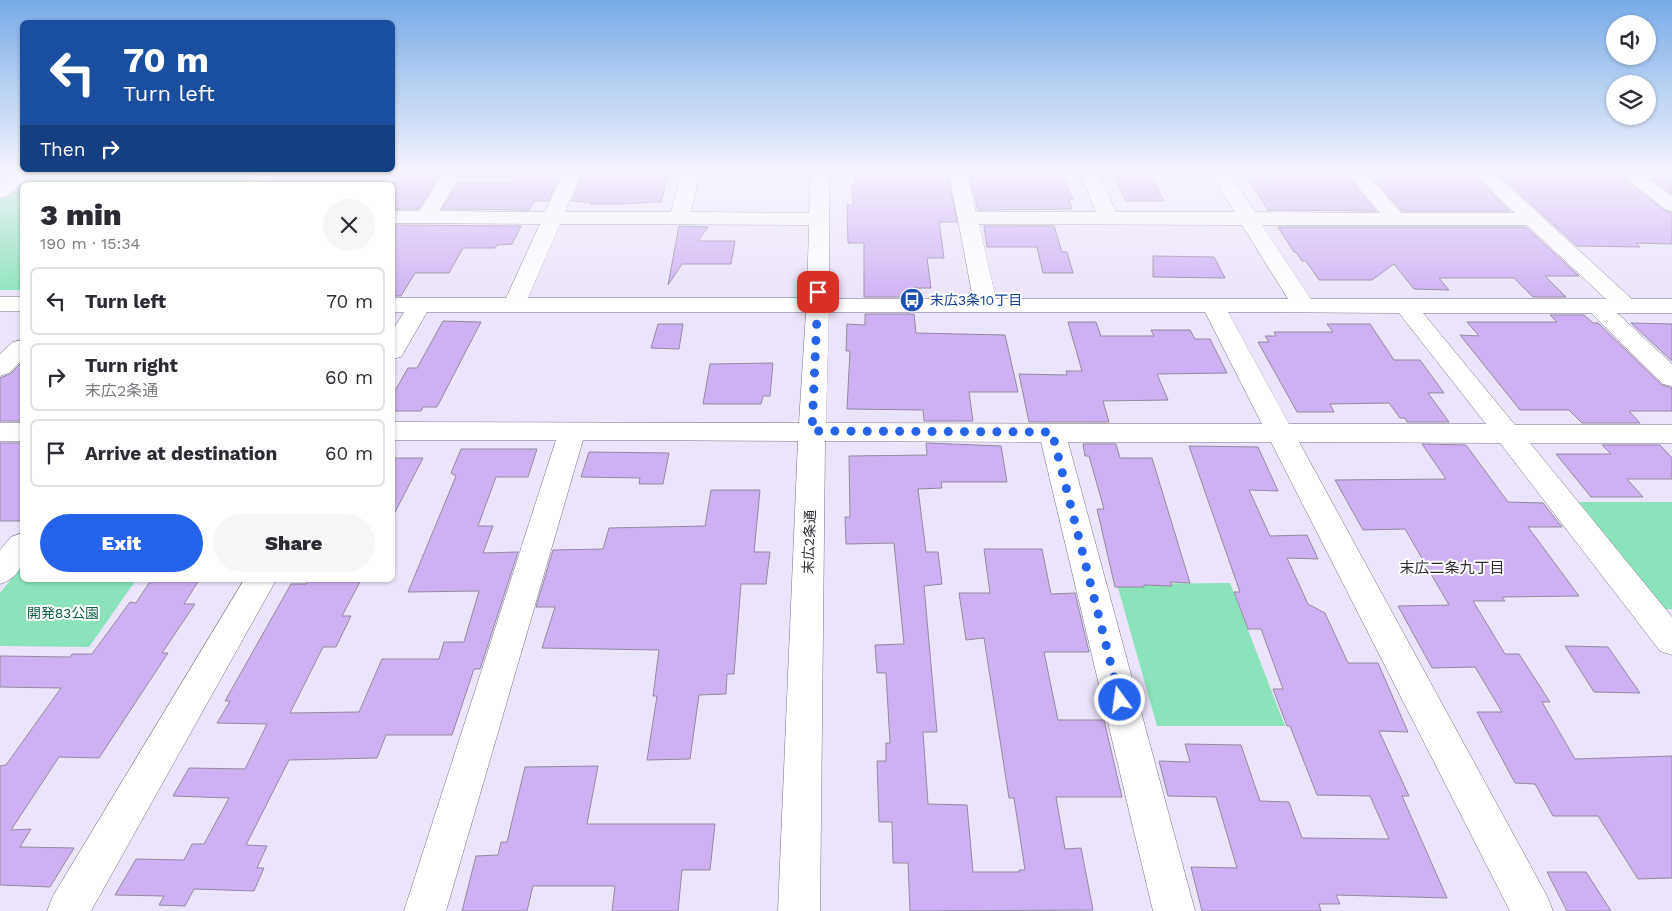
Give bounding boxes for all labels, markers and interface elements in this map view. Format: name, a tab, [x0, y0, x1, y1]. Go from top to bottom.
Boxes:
map controls	[1606, 15, 1656, 125]
button: sound	[1606, 15, 1656, 65]
text: 70 m	[123, 39, 209, 81]
icon: left	[40, 40, 105, 105]
button: layers	[1606, 75, 1656, 125]
text: Turn left	[123, 81, 215, 106]
icon: right	[96, 135, 124, 163]
text: Then	[40, 138, 86, 161]
text: 3 min	[40, 197, 122, 232]
button: close	[323, 199, 375, 251]
text: 190 m · 15:34	[40, 234, 140, 253]
pin	[797, 271, 839, 313]
icon: arrive	[804, 278, 832, 306]
icon: left	[42, 287, 70, 315]
bus stop icon: 末広3条10丁目	[899, 287, 925, 313]
text: Turn left	[85, 290, 166, 313]
text: 70 m	[326, 290, 373, 313]
place label: 末広3条10丁目	[930, 292, 1022, 308]
text: Turn right	[85, 354, 178, 377]
icon: right	[42, 363, 70, 391]
text: 60 m	[325, 366, 373, 389]
text: 末広2条通	[85, 381, 158, 400]
icon: arrive	[42, 439, 70, 467]
text: Arrive at destination	[85, 442, 277, 465]
text: 60 m	[325, 442, 373, 465]
street label: 末広2条通	[800, 510, 818, 574]
button: Exit	[40, 514, 203, 572]
button: Share	[213, 514, 375, 572]
district label: 末広二条九丁目	[1399, 559, 1505, 577]
park label: 開発83公園	[27, 605, 99, 621]
position arrow	[1093, 673, 1145, 725]

